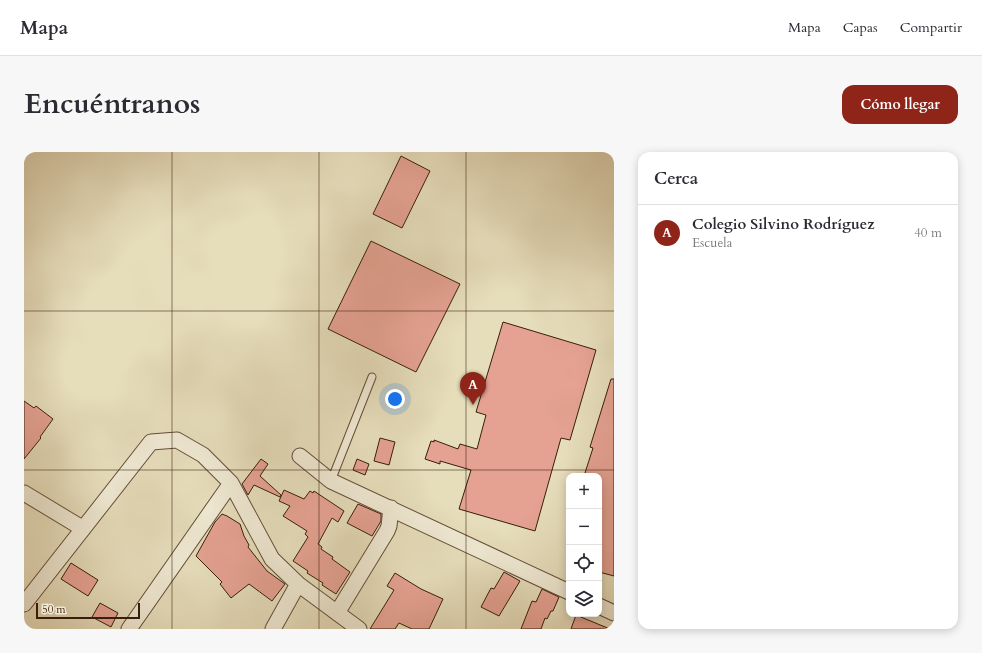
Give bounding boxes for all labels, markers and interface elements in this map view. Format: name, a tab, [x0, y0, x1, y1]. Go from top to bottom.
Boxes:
text: Mapa	[20, 15, 68, 41]
text: Mapa	[788, 18, 821, 37]
text: Capas	[843, 18, 878, 37]
text: Compartir	[900, 18, 962, 37]
text: Encuéntranos	[24, 85, 200, 123]
button: Cómo llegar	[842, 85, 958, 124]
text: Cerca	[654, 167, 698, 190]
text: Colegio Silvino Rodríguez	[692, 214, 875, 234]
text: A	[662, 224, 672, 242]
text: 40 m	[914, 224, 942, 242]
text: Escuela	[692, 234, 732, 252]
pin: A	[460, 372, 486, 405]
your location	[385, 389, 405, 409]
map controls	[566, 473, 602, 617]
button: +	[566, 473, 602, 509]
button: −	[566, 509, 602, 545]
button: locate	[566, 545, 602, 581]
button: layers	[566, 581, 602, 617]
scale bar	[36, 601, 140, 620]
text: 50 m	[42, 602, 66, 617]

